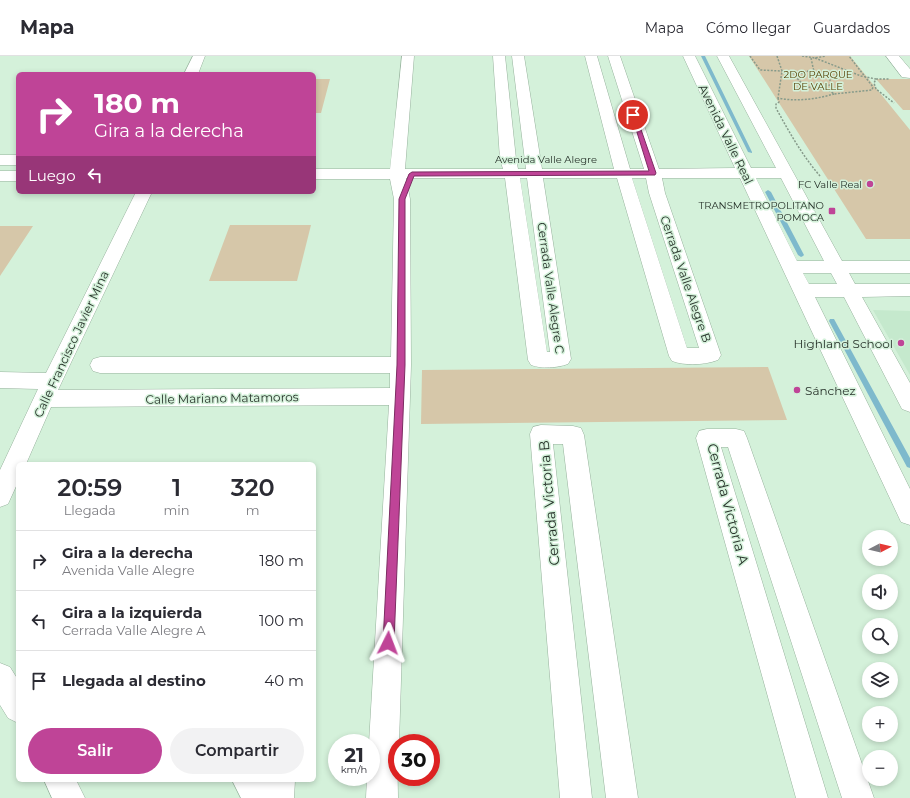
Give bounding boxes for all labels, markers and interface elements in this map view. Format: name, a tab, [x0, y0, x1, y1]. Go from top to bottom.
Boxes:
text: Mapa	[20, 16, 75, 39]
text: Mapa	[645, 19, 684, 37]
text: Cómo llegar	[706, 19, 791, 37]
text: Guardados	[813, 19, 890, 37]
park label: 2DO PARQUE DE VALLE	[783, 68, 853, 93]
street label: Avenida Valle Real	[695, 82, 757, 186]
text: 180 m	[94, 86, 180, 120]
icon: right	[28, 88, 80, 140]
pin	[616, 98, 650, 132]
icon: arrive	[622, 104, 644, 126]
text: Gira a la derecha	[94, 120, 244, 142]
street label: Avenida Valle Alegre	[495, 153, 597, 166]
icon: left	[84, 164, 106, 186]
text: Luego	[28, 166, 76, 185]
place label: FC Valle Real	[798, 178, 862, 191]
marker: FC Valle Real	[865, 179, 875, 189]
place label: TRANSMETROPOLITANO POMOCA	[698, 199, 825, 224]
marker: TRANSMETROPOLITANO POMOCA	[827, 206, 837, 216]
street label: Cerrada Valle Alegre B	[657, 214, 715, 344]
street label: Cerrada Valle Alegre C	[534, 221, 568, 355]
street label: Calle Francisco Javier Mina	[30, 268, 112, 420]
place label: Highland School	[794, 336, 893, 351]
marker: Highland School	[896, 338, 906, 348]
place label: Sánchez	[805, 383, 856, 398]
marker: Sánchez	[792, 385, 802, 395]
street label: Calle Mariano Matamoros	[145, 389, 299, 407]
street label: Cerrada Victoria B	[535, 440, 563, 566]
street label: Cerrada Victoria A	[703, 441, 753, 568]
text: 20:59	[57, 473, 122, 502]
text: 1	[172, 473, 181, 502]
text: 320	[231, 473, 275, 502]
text: Llegada	[64, 502, 116, 518]
text: min	[163, 502, 190, 518]
text: m	[246, 502, 260, 518]
north arrow	[862, 530, 898, 566]
map controls	[862, 530, 898, 786]
text: Gira a la derecha	[62, 543, 193, 562]
icon: right	[28, 550, 50, 572]
text: 180 m	[259, 551, 304, 570]
text: Avenida Valle Alegre	[62, 562, 195, 578]
button: sound	[862, 574, 898, 610]
text: Gira a la izquierda	[62, 603, 202, 622]
icon: left	[28, 610, 50, 632]
text: 100 m	[259, 611, 304, 630]
button: search	[862, 618, 898, 654]
text: Cerrada Valle Alegre A	[62, 622, 206, 638]
position arrow	[367, 622, 409, 664]
button: layers	[862, 662, 898, 698]
icon: arrive	[28, 670, 50, 692]
text: Llegada al destino	[62, 671, 206, 690]
text: 40 m	[264, 671, 304, 690]
button: +	[862, 706, 898, 742]
button: Salir	[28, 728, 162, 774]
button: Compartir	[170, 728, 304, 774]
speed limit sign: 30	[388, 734, 440, 786]
text: 21	[344, 743, 364, 767]
button: −	[862, 750, 898, 786]
text: km/h	[341, 763, 367, 776]

